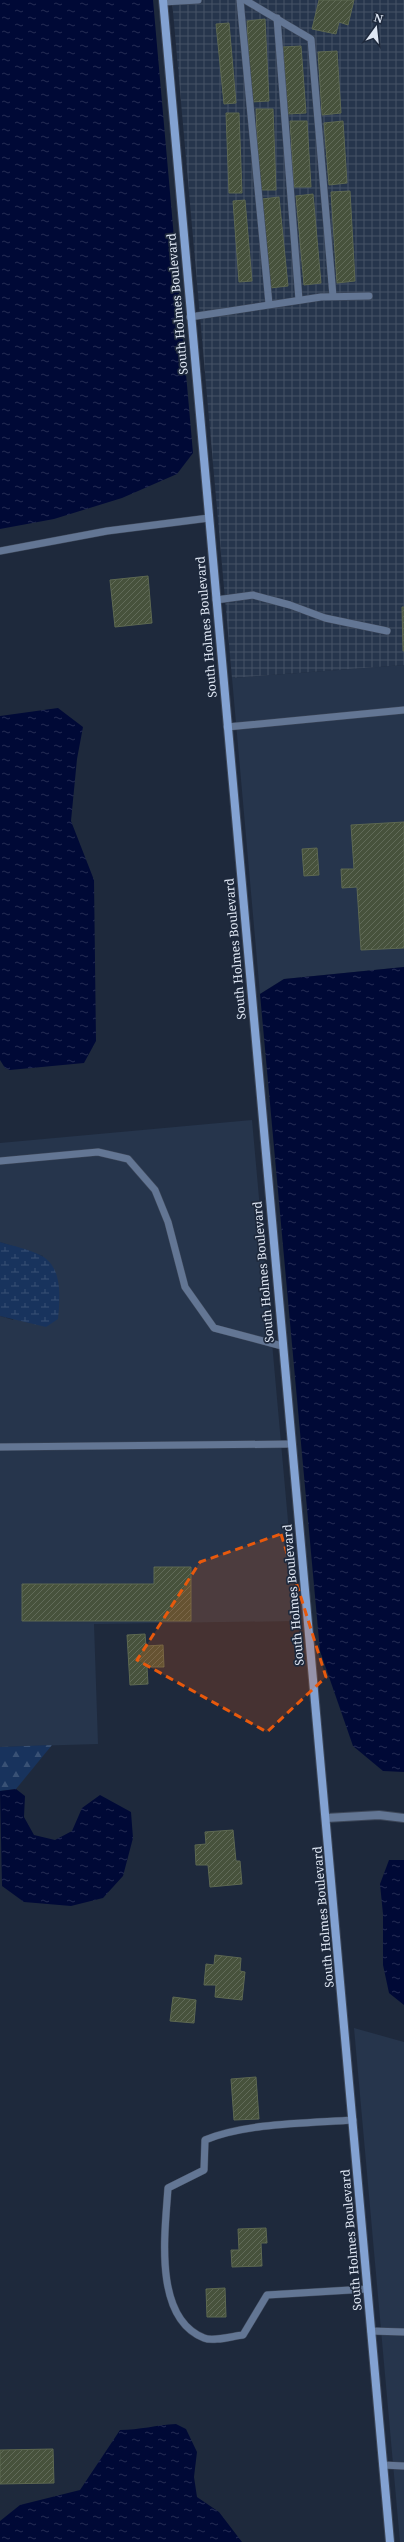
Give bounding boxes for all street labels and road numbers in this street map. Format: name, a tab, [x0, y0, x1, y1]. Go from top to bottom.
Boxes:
street label: South Holmes Boulevard	[162, 232, 192, 375]
street label: South Holmes Boulevard	[191, 555, 221, 698]
street label: South Holmes Boulevard	[220, 877, 250, 1020]
street label: South Holmes Boulevard	[248, 1200, 278, 1343]
street label: South Holmes Boulevard	[278, 1523, 308, 1666]
street label: South Holmes Boulevard	[308, 1845, 338, 1988]
street label: South Holmes Boulevard	[336, 2168, 366, 2311]

